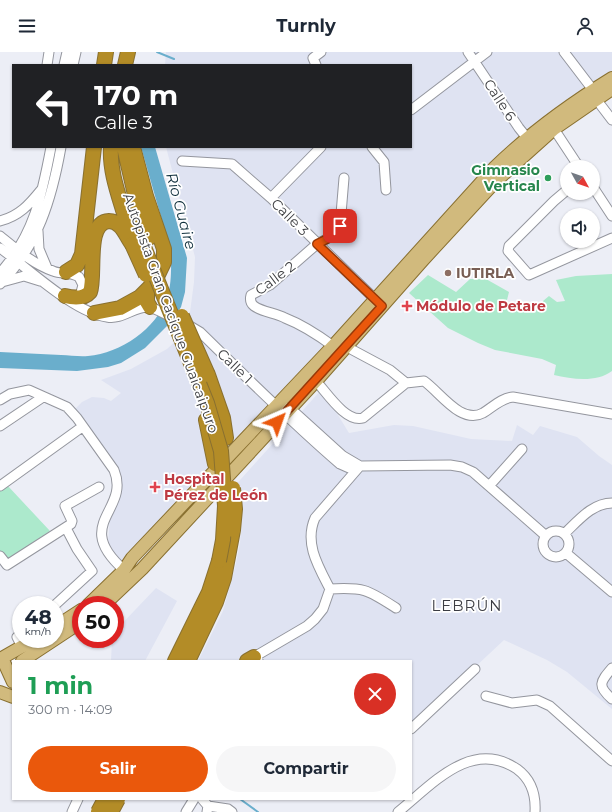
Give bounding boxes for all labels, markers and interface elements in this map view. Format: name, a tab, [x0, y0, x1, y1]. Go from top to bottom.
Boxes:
icon: menu	[16, 15, 38, 37]
text: Turnly	[276, 15, 336, 37]
icon: person	[574, 15, 596, 37]
street label: Calle 6	[480, 76, 520, 125]
text: 170 m	[94, 78, 178, 112]
icon: left	[28, 80, 80, 132]
text: Calle 3	[94, 112, 153, 134]
north arrow	[560, 160, 600, 200]
map controls	[560, 160, 600, 248]
place label: Gimnasio Vertical	[471, 161, 540, 195]
water label: Río Guaire	[162, 170, 201, 251]
marker: Gimnasio Vertical	[543, 173, 553, 183]
street label: Autopista Gran Cacique Guaicaipuro	[119, 191, 223, 436]
street label: Calle 3	[267, 194, 313, 240]
button: sound	[560, 208, 600, 248]
pin	[323, 209, 357, 243]
icon: arrive	[329, 215, 351, 237]
street label: Calle 2	[251, 257, 299, 299]
place label: IUTIRLA	[456, 264, 514, 282]
marker: IUTIRLA	[443, 268, 453, 278]
place label: Módulo de Petare	[416, 297, 546, 315]
marker: Módulo de Petare	[401, 300, 413, 312]
street label: Calle 1	[213, 345, 257, 387]
position arrow	[256, 401, 298, 443]
place label: Hospital Pérez de León	[164, 470, 268, 504]
marker: Hospital Pérez de León	[149, 481, 161, 493]
speed limit sign: 50	[72, 596, 124, 648]
district label: LEBRÚN	[431, 596, 503, 615]
text: 48	[24, 605, 52, 629]
text: km/h	[25, 625, 51, 638]
text: 1 min	[28, 671, 93, 700]
button: close	[354, 673, 396, 715]
text: 300 m · 14:09	[28, 701, 112, 717]
button: Salir	[28, 746, 208, 792]
button: Compartir	[216, 746, 396, 792]

